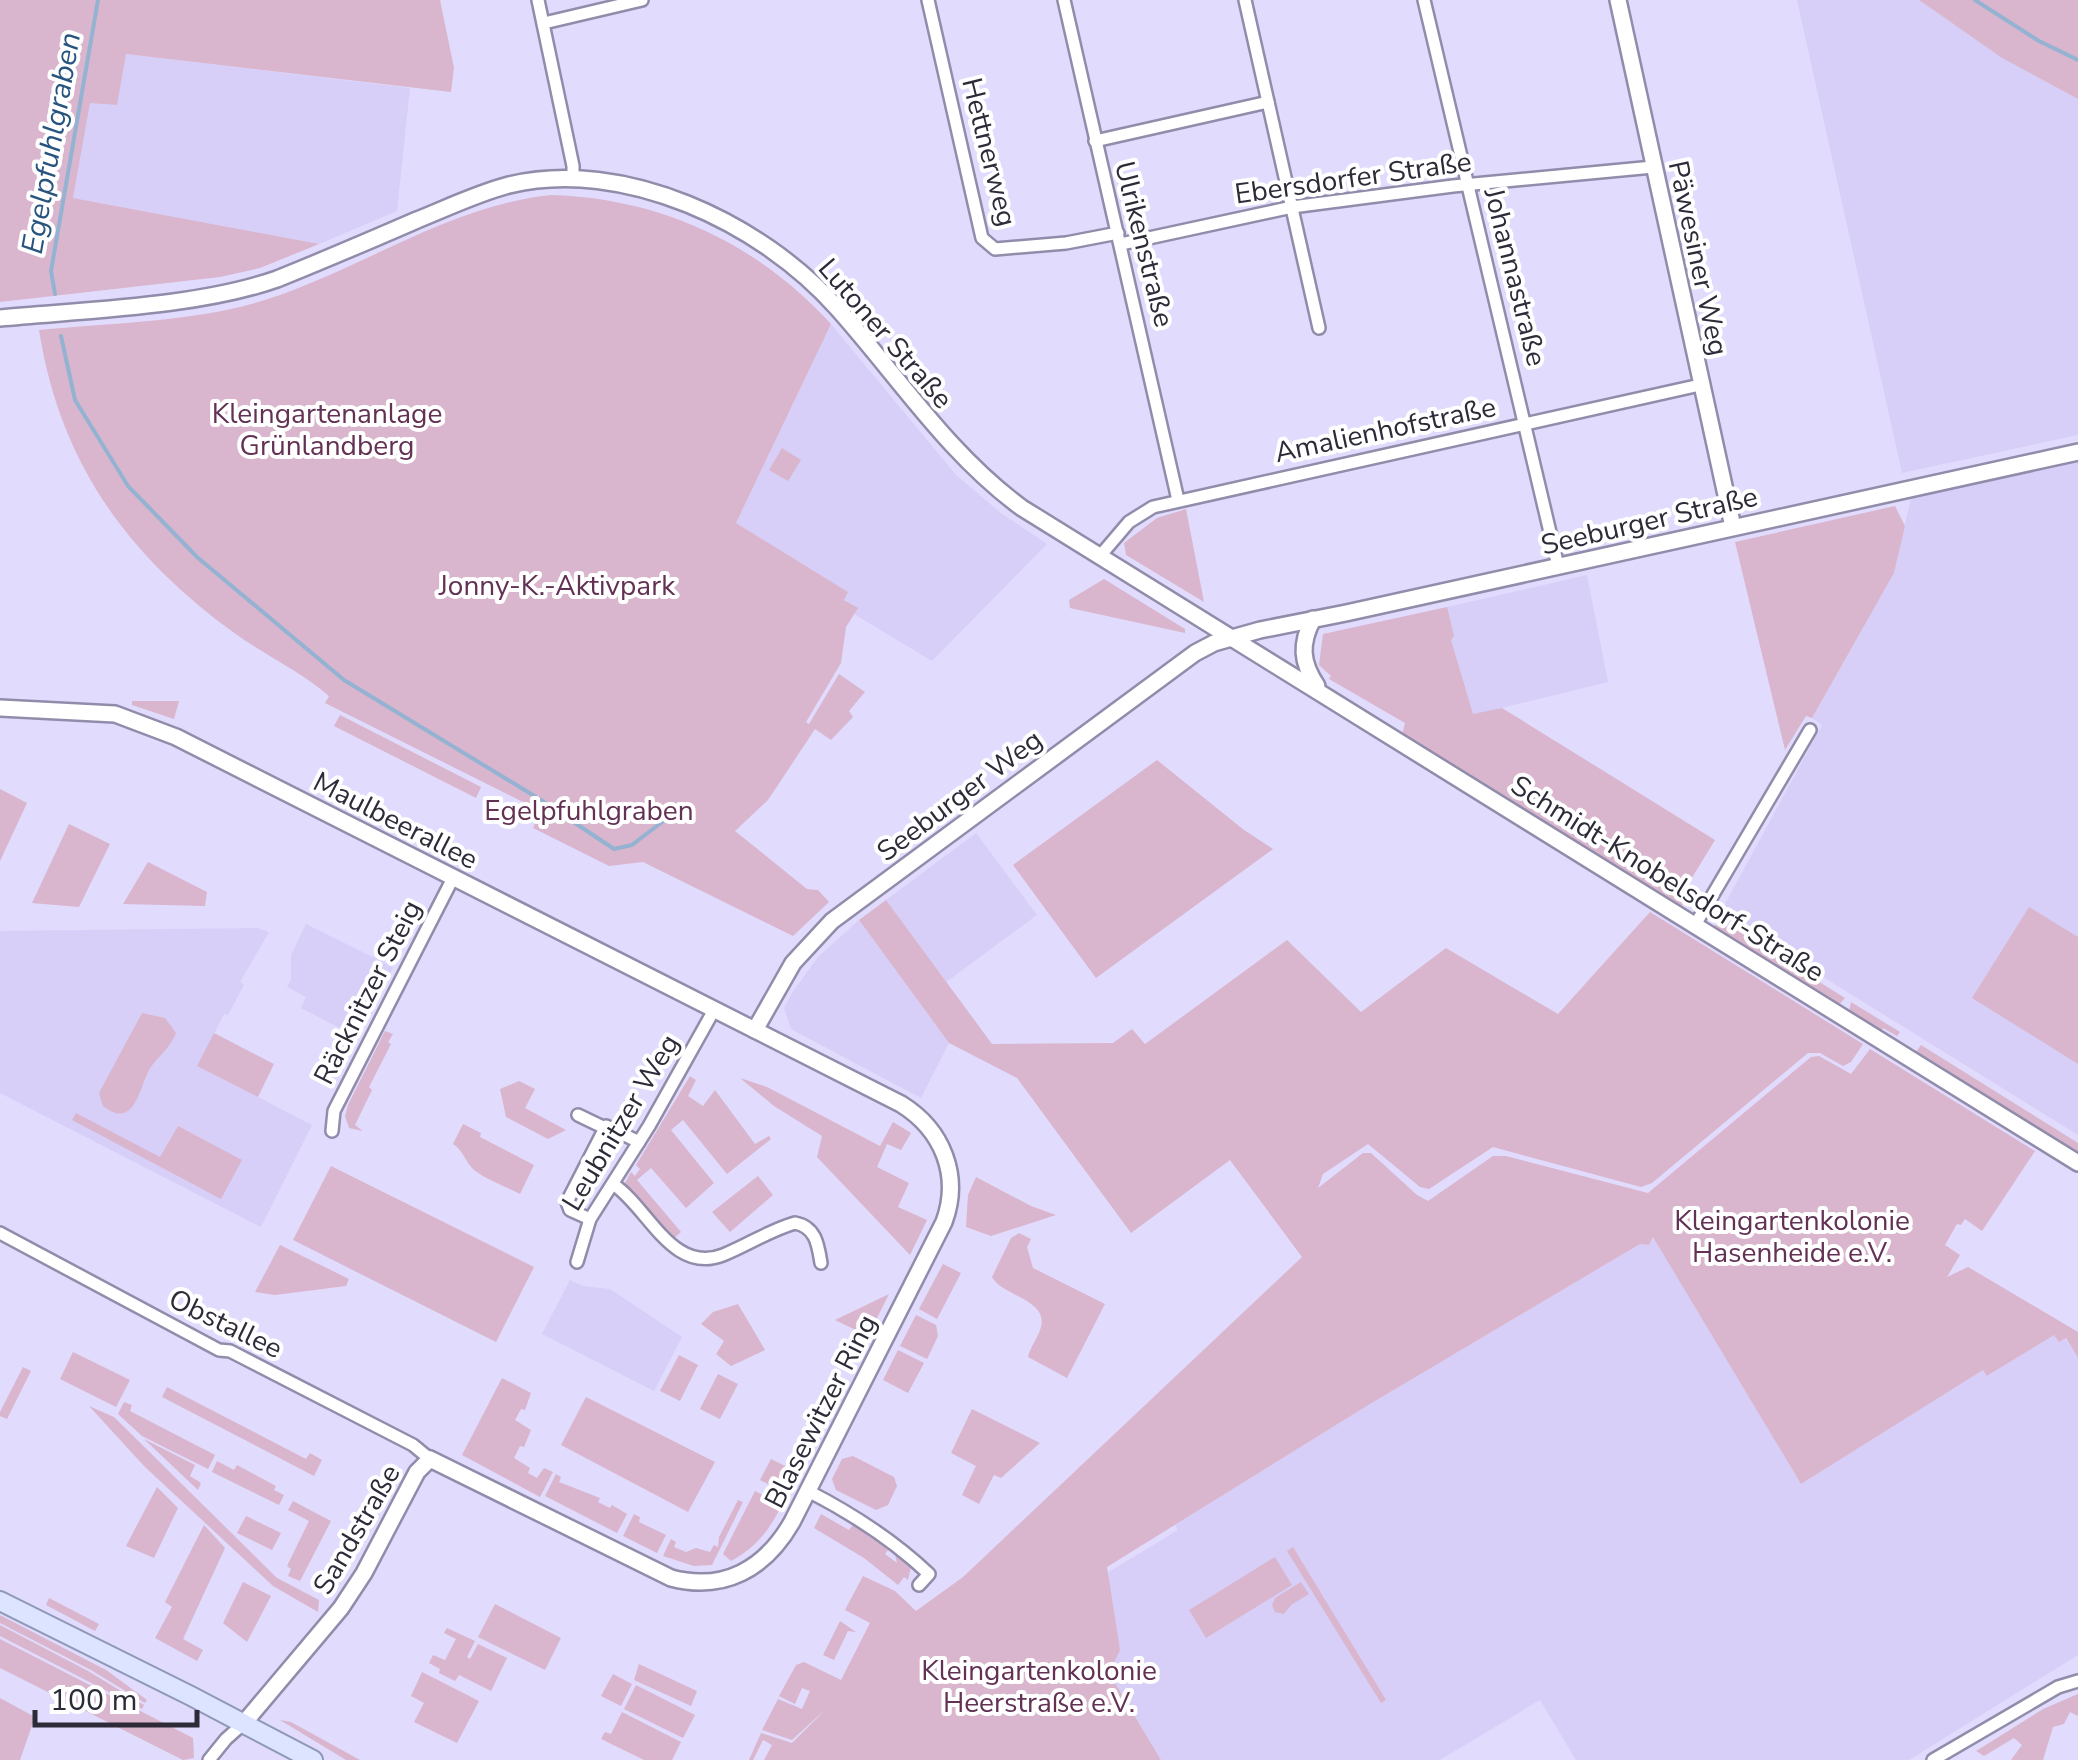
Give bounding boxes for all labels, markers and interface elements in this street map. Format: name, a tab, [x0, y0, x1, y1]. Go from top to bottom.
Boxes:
water label: Egelpfuhlgraben	[12, 29, 91, 257]
street label: Hettnerweg	[952, 74, 1026, 230]
street label: Ebersdorfer Straße	[1232, 143, 1474, 213]
street label: Ulrikenstraße	[1105, 157, 1183, 331]
street label: Päwesiner Weg	[1659, 157, 1737, 359]
street label: Johannastraße	[1474, 183, 1555, 370]
street label: Lutoner Straße	[809, 250, 961, 417]
street label: Amalienhofstraße	[1271, 388, 1499, 472]
park label: Kleingartenanlage Grünlandberg	[212, 395, 442, 465]
street label: Seeburger Straße	[1537, 478, 1761, 564]
park label: Jonny-K.-Aktivpark	[438, 567, 676, 605]
street label: Seeburger Weg	[869, 721, 1050, 871]
street label: Maulbeerallee	[307, 763, 484, 879]
street label: Schmidt-Knobelsdorf-Straße	[1504, 767, 1831, 991]
park label: Egelpfuhlgraben	[484, 792, 694, 830]
street label: Räcknitzer Steig	[305, 894, 431, 1091]
street label: Leubnitzer Weg	[553, 1027, 689, 1218]
park label: Kleingartenkolonie Hasenheide e.V.	[1674, 1202, 1910, 1272]
street label: Obstallee	[162, 1280, 289, 1368]
street label: Blasewitzer Ring	[756, 1308, 886, 1515]
street label: Sandstraße	[304, 1458, 409, 1601]
park label: Kleingartenkolonie Heerstraße e.V.	[921, 1652, 1157, 1722]
scale bar	[35, 1665, 198, 1727]
text: 100 m	[50, 1680, 137, 1721]

